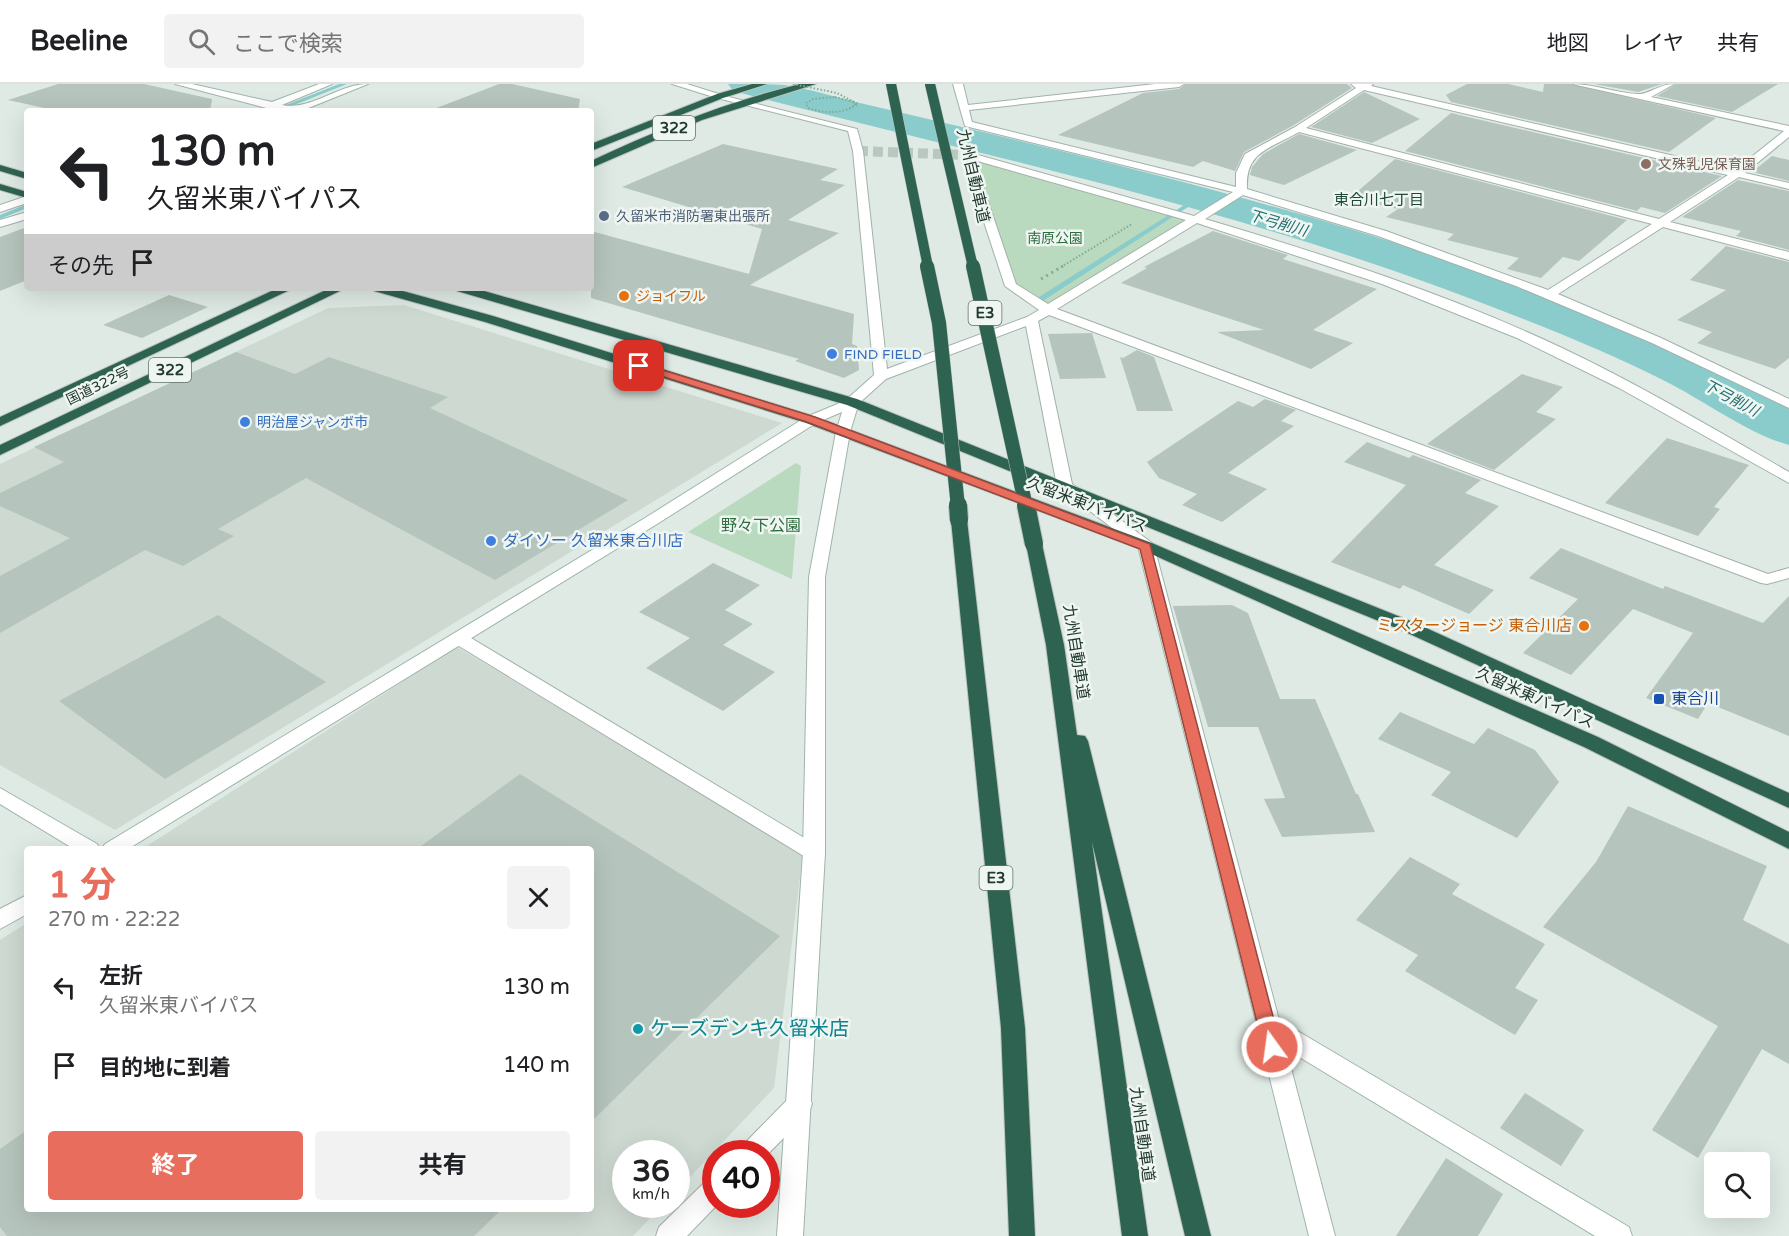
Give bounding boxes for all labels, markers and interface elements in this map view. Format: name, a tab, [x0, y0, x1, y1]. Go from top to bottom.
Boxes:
search box	[164, 14, 584, 68]
text: Beeline	[30, 24, 128, 58]
icon: search	[185, 25, 218, 58]
text: ここで検索	[233, 31, 343, 57]
text: 地図	[1547, 31, 1589, 56]
text: レイヤ	[1622, 31, 1684, 56]
text: 共有	[1717, 31, 1759, 56]
road number: 322	[653, 116, 695, 140]
text: 130 m	[147, 126, 276, 177]
street label: 九州自動車道	[952, 127, 994, 225]
icon: left	[48, 132, 126, 210]
place label: 文殊乳児保育園	[1658, 156, 1756, 173]
marker: 文殊乳児保育園	[1639, 157, 1653, 171]
text: 久留米東バイパス	[147, 183, 362, 216]
district label: 東合川七丁目	[1334, 191, 1424, 209]
water label: 下弓削川	[1247, 206, 1311, 240]
place label: 久留米市消防署東出張所	[616, 208, 770, 225]
marker: 久留米市消防署東出張所	[597, 209, 611, 223]
park label: 南原公園	[1027, 230, 1083, 247]
icon: arrive	[126, 246, 159, 279]
text: その先	[48, 253, 114, 279]
place label: ジョイフル	[636, 288, 706, 305]
marker: ジョイフル	[617, 289, 631, 303]
road number: E3	[968, 301, 1002, 325]
pin	[613, 340, 664, 391]
place label: FIND FIELD	[844, 346, 922, 363]
marker: FIND FIELD	[825, 347, 839, 361]
icon: arrive	[622, 349, 655, 382]
road number: 322	[149, 358, 191, 382]
street label: 国道322号	[64, 363, 132, 409]
water label: 下弓削川	[1700, 376, 1763, 421]
place label: 明治屋ジャンボ市	[257, 414, 368, 431]
marker: 明治屋ジャンボ市	[238, 415, 252, 429]
street label: 久留米東バイパス	[1024, 473, 1150, 537]
park label: 野々下公園	[721, 516, 801, 536]
place label: ダイソー 久留米東合川店	[503, 531, 683, 551]
marker: ダイソー 久留米東合川店	[484, 534, 498, 548]
street label: 九州自動車道	[1059, 603, 1093, 701]
place label: ミスタージョージ 東合川店	[1376, 616, 1572, 636]
marker: ミスタージョージ 東合川店	[1577, 619, 1591, 633]
street label: 久留米東バイパス	[1473, 663, 1597, 733]
place label: 東合川	[1671, 689, 1719, 709]
marker: 東合川	[1652, 692, 1666, 706]
text: 1 分	[48, 864, 116, 907]
button: close	[507, 866, 570, 929]
road number: E3	[980, 866, 1012, 890]
text: 270 m · 22:22	[48, 908, 180, 932]
text: 左折	[99, 963, 143, 989]
icon: left	[48, 971, 81, 1004]
text: 130 m	[503, 974, 570, 1000]
text: 久留米東バイパス	[99, 994, 259, 1018]
position arrow	[1240, 1015, 1304, 1079]
place label: ケーズデンキ久留米店	[650, 1017, 849, 1041]
marker: ケーズデンキ久留米店	[631, 1022, 645, 1036]
icon: arrive	[48, 1049, 81, 1082]
text: 140 m	[503, 1052, 570, 1078]
text: 目的地に到着	[99, 1055, 231, 1081]
street label: 九州自動車道	[1125, 1085, 1159, 1183]
button: 終了	[48, 1131, 303, 1200]
button: 共有	[315, 1131, 570, 1200]
speed limit sign: 40	[702, 1140, 780, 1218]
map controls	[1704, 1152, 1770, 1218]
button: search	[1704, 1152, 1770, 1218]
text: 36	[632, 1153, 670, 1190]
text: km/h	[632, 1185, 670, 1203]

